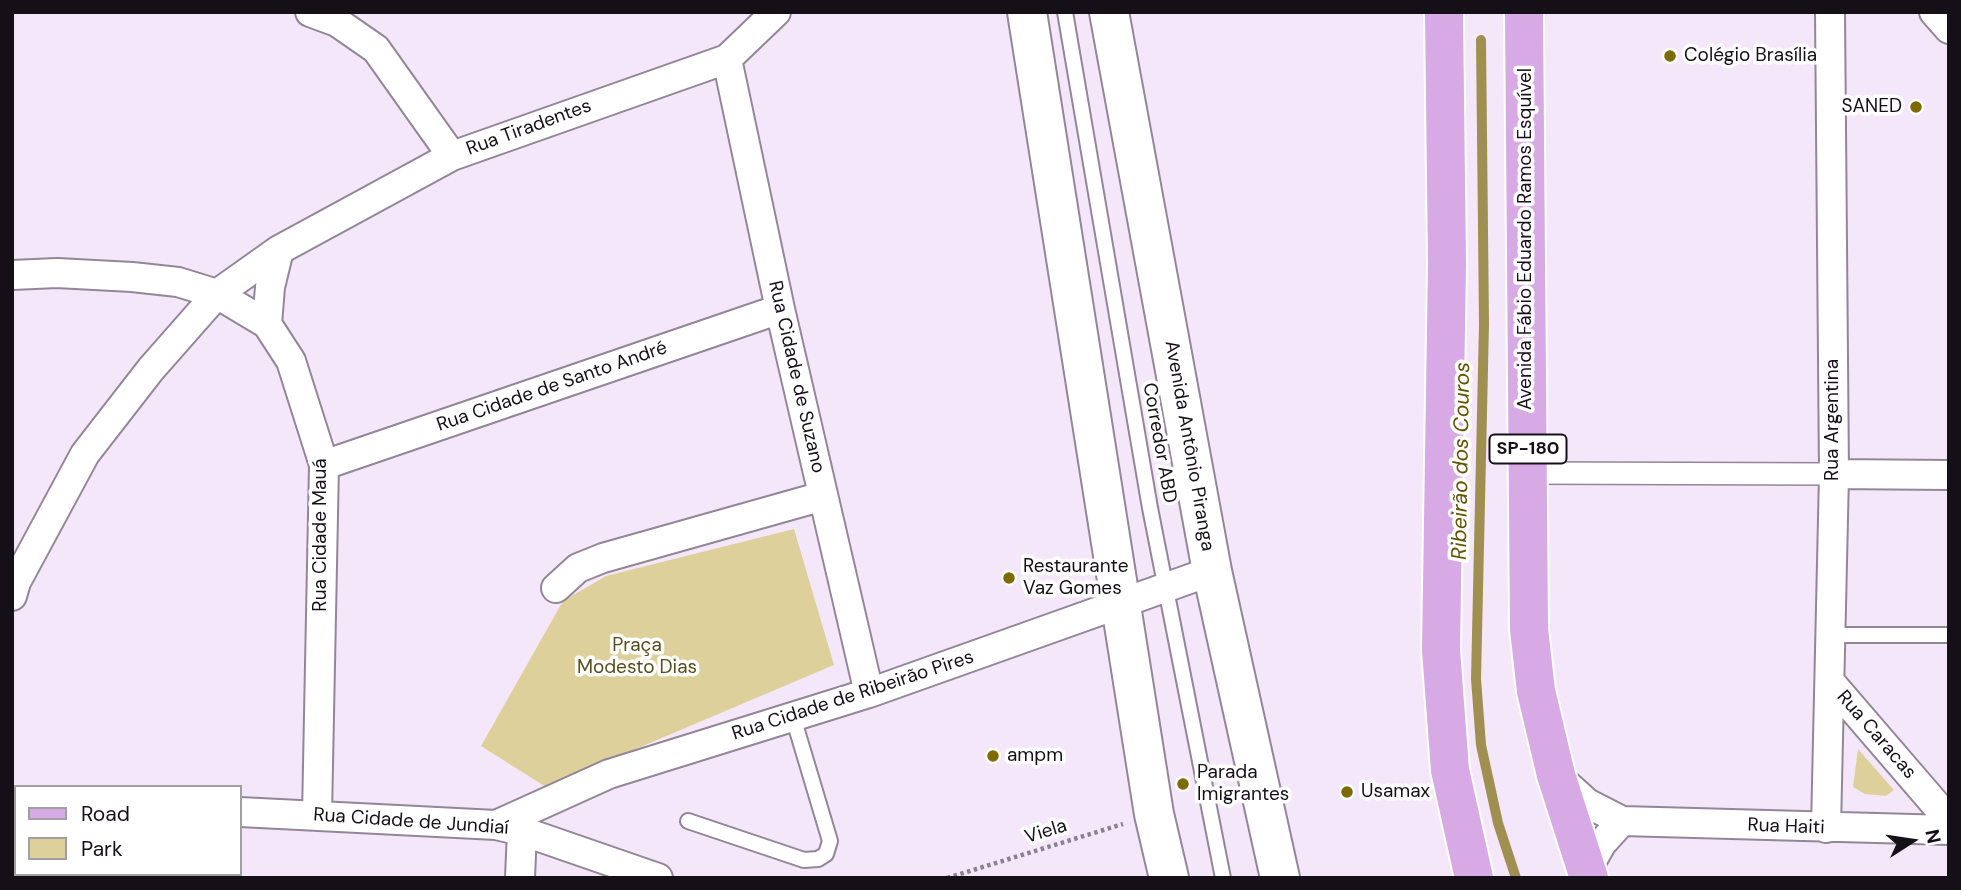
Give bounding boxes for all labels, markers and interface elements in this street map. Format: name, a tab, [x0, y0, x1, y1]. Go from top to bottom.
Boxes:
place label: Colégio Brasília	[1684, 45, 1817, 67]
marker: Colégio Brasília	[1662, 48, 1678, 64]
street label: Avenida Fábio Eduardo Ramos Esquível	[1515, 68, 1537, 410]
street label: Rua Tiradentes	[463, 95, 595, 161]
place label: SANED	[1841, 96, 1902, 118]
marker: SANED	[1908, 99, 1924, 115]
street label: Rua Cidade de Suzano	[763, 279, 829, 475]
street label: Rua Cidade de Santo André	[434, 337, 670, 437]
street label: Avenida Antônio Piranga	[1159, 339, 1219, 553]
street label: Rua Argentina	[1822, 359, 1844, 481]
water label: Ribeirão dos Couros	[1448, 362, 1476, 560]
street label: Corredor ABD	[1137, 381, 1181, 505]
road number: SP-180	[1490, 434, 1566, 463]
street label: Rua Cidade Mauá	[310, 458, 332, 612]
place label: Restaurante Vaz Gomes	[1023, 556, 1129, 600]
marker: Restaurante Vaz Gomes	[1001, 570, 1017, 586]
park label: Praça Modesto Dias	[577, 635, 697, 679]
street label: Rua Cidade de Ribeirão Pires	[729, 646, 977, 746]
street label: Rua Caracas	[1831, 686, 1921, 784]
place label: ampm	[1007, 745, 1063, 767]
marker: ampm	[985, 748, 1001, 764]
place label: Parada Imigrantes	[1197, 762, 1289, 806]
marker: Parada Imigrantes	[1175, 776, 1191, 792]
place label: Usamax	[1361, 781, 1430, 803]
marker: Usamax	[1339, 784, 1355, 800]
legend	[14, 785, 242, 876]
text: Road	[81, 800, 130, 828]
street label: Rua Cidade de Jundiaí	[313, 804, 509, 840]
north arrow	[1877, 806, 1947, 876]
street label: Rua Haiti	[1747, 814, 1825, 840]
street label: Viela	[1022, 815, 1070, 849]
text: N	[1919, 827, 1947, 846]
text: Park	[81, 835, 122, 863]

